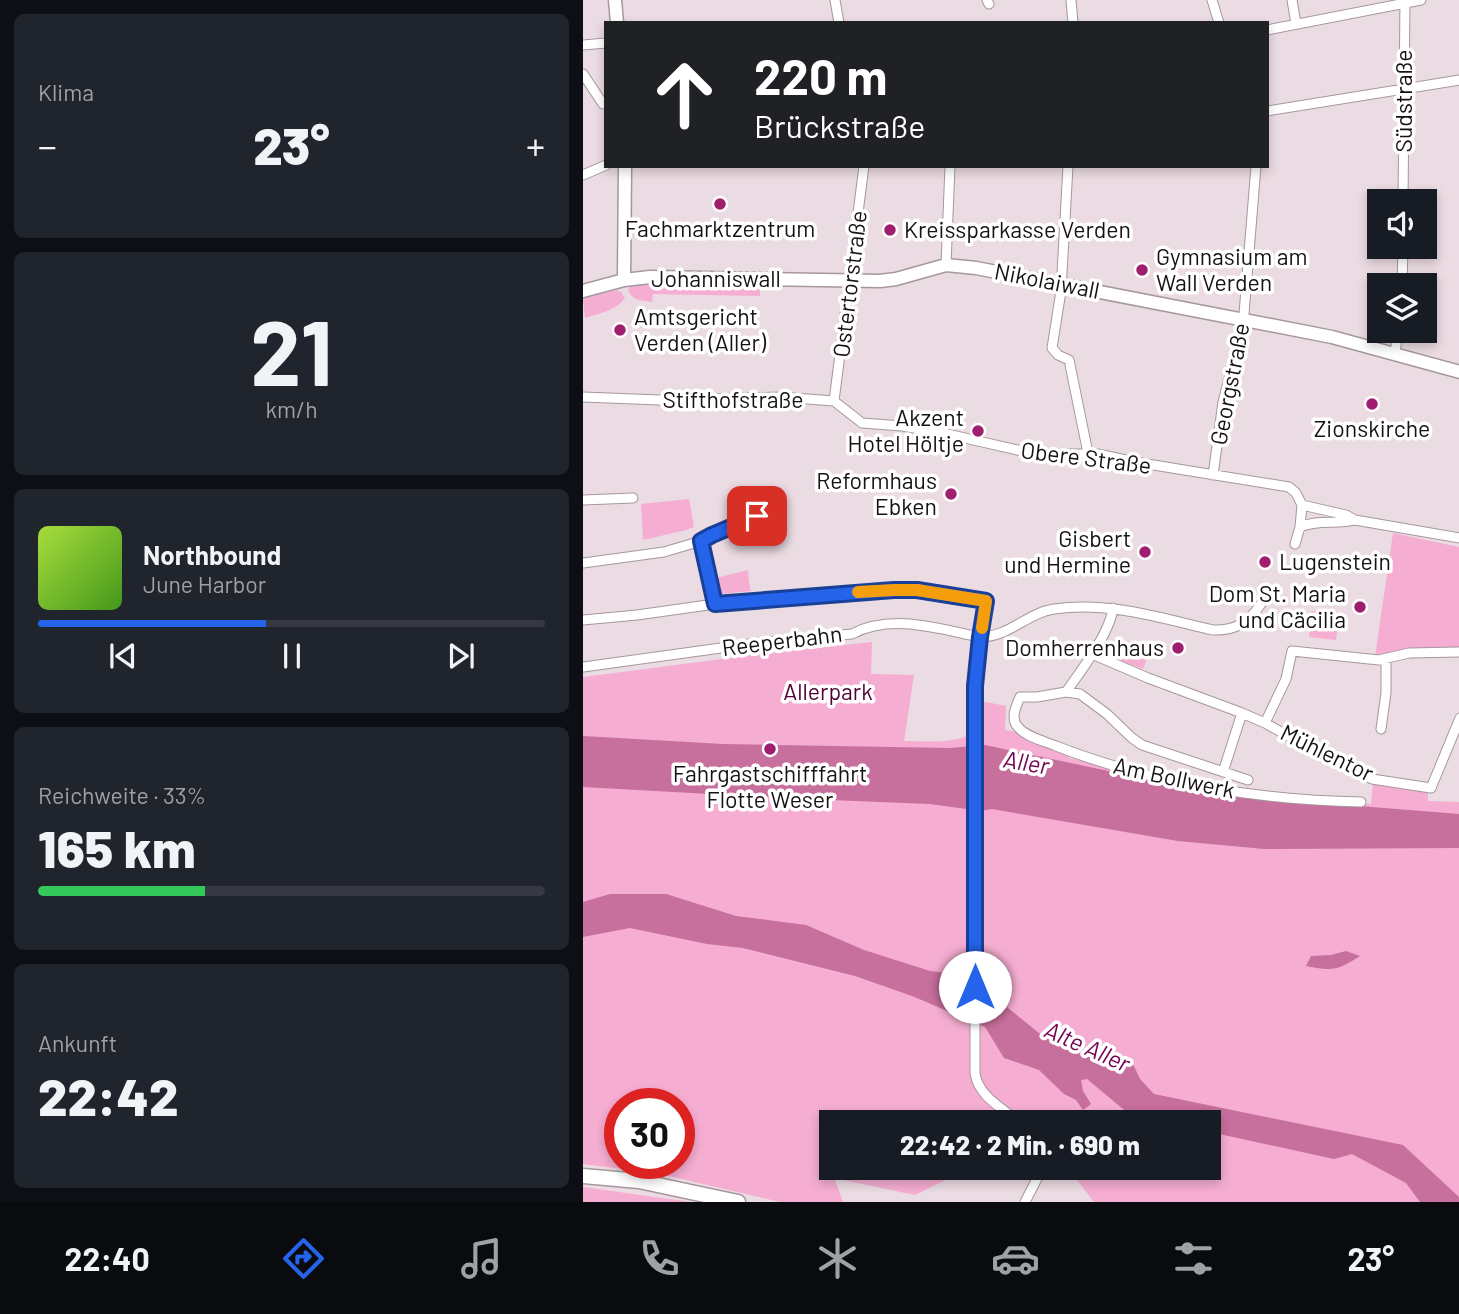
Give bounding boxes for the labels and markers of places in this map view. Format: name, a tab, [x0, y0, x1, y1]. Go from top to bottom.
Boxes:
marker: Fachmarktzentrum	[712, 196, 728, 212]
place label: Fachmarktzentrum	[625, 214, 815, 242]
place label: Kreissparkasse Verden	[904, 215, 1131, 243]
marker: Kreissparkasse Verden	[882, 222, 898, 238]
place label: Gymnasium am Wall Verden	[1156, 242, 1308, 296]
marker: Gymnasium am Wall Verden	[1134, 262, 1150, 278]
place label: Amtsgericht Verden (Aller)	[634, 302, 767, 356]
marker: Amtsgericht Verden (Aller)	[612, 322, 628, 338]
marker: Zionskirche	[1364, 396, 1380, 412]
place label: Akzent Hotel Höltje	[847, 403, 964, 457]
place label: Zionskirche	[1314, 414, 1430, 442]
marker: Akzent Hotel Höltje	[970, 423, 986, 439]
place label: Reformhaus Ebken	[816, 466, 937, 520]
pin	[727, 486, 787, 546]
marker: Reformhaus Ebken	[943, 486, 959, 502]
place label: Gisbert und Hermine	[1004, 524, 1131, 578]
marker: Gisbert und Hermine	[1137, 544, 1153, 560]
place label: Lugenstein	[1279, 547, 1391, 575]
marker: Lugenstein	[1257, 554, 1273, 570]
place label: Dom St. Maria und Cäcilia	[1209, 579, 1346, 633]
marker: Dom St. Maria und Cäcilia	[1352, 599, 1368, 615]
place label: Domherrenhaus	[1005, 633, 1164, 661]
marker: Domherrenhaus	[1170, 640, 1186, 656]
marker: Fahrgastschifffahrt Flotte Weser	[762, 741, 778, 757]
place label: Fahrgastschifffahrt Flotte Weser	[673, 759, 867, 813]

